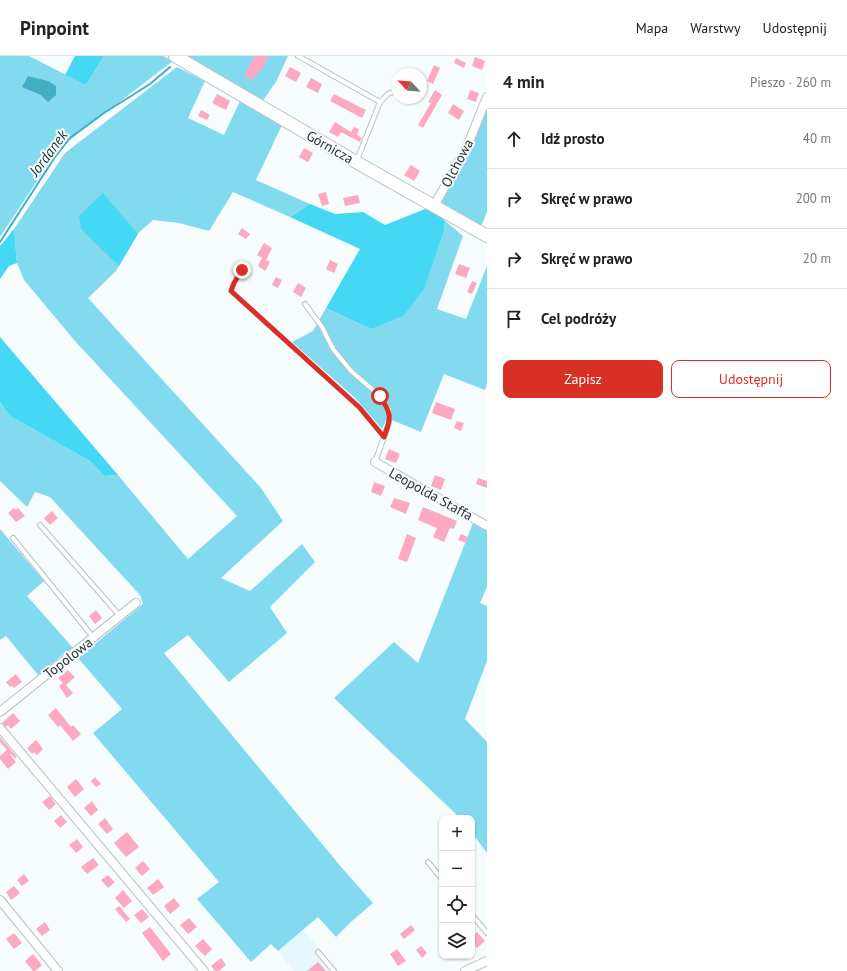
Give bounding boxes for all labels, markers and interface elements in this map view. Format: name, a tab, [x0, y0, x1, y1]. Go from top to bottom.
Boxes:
text: Pinpoint	[20, 16, 89, 40]
text: Mapa	[636, 19, 668, 37]
text: Warstwy	[690, 19, 741, 37]
text: Udostępnij	[763, 19, 827, 37]
north arrow	[391, 68, 427, 104]
text: 4 min	[503, 71, 544, 93]
text: Pieszo · 260 m	[750, 74, 831, 91]
water label: Jordanek	[24, 125, 72, 181]
street label: Górnicza	[303, 126, 357, 168]
icon: ahead	[503, 128, 525, 150]
text: Idź prosto	[541, 129, 605, 148]
text: 40 m	[803, 130, 831, 147]
street label: Olchowa	[437, 136, 477, 190]
icon: right	[503, 188, 525, 210]
text: Skręć w prawo	[541, 189, 633, 208]
text: 200 m	[796, 190, 831, 207]
icon: right	[503, 248, 525, 270]
text: Skręć w prawo	[541, 249, 633, 268]
text: 20 m	[803, 250, 831, 267]
route end	[233, 261, 251, 279]
icon: arrive	[503, 308, 525, 330]
text: Cel podróży	[541, 309, 616, 328]
button: Zapisz	[503, 360, 663, 398]
button: Udostępnij	[671, 360, 831, 398]
route start	[371, 387, 389, 405]
street label: Leopolda Staffa	[386, 464, 476, 525]
street label: Topolowa	[40, 633, 96, 683]
map controls	[439, 815, 475, 959]
button: +	[439, 815, 475, 851]
button: −	[439, 851, 475, 887]
button: locate	[439, 887, 475, 923]
button: layers	[439, 923, 475, 959]

